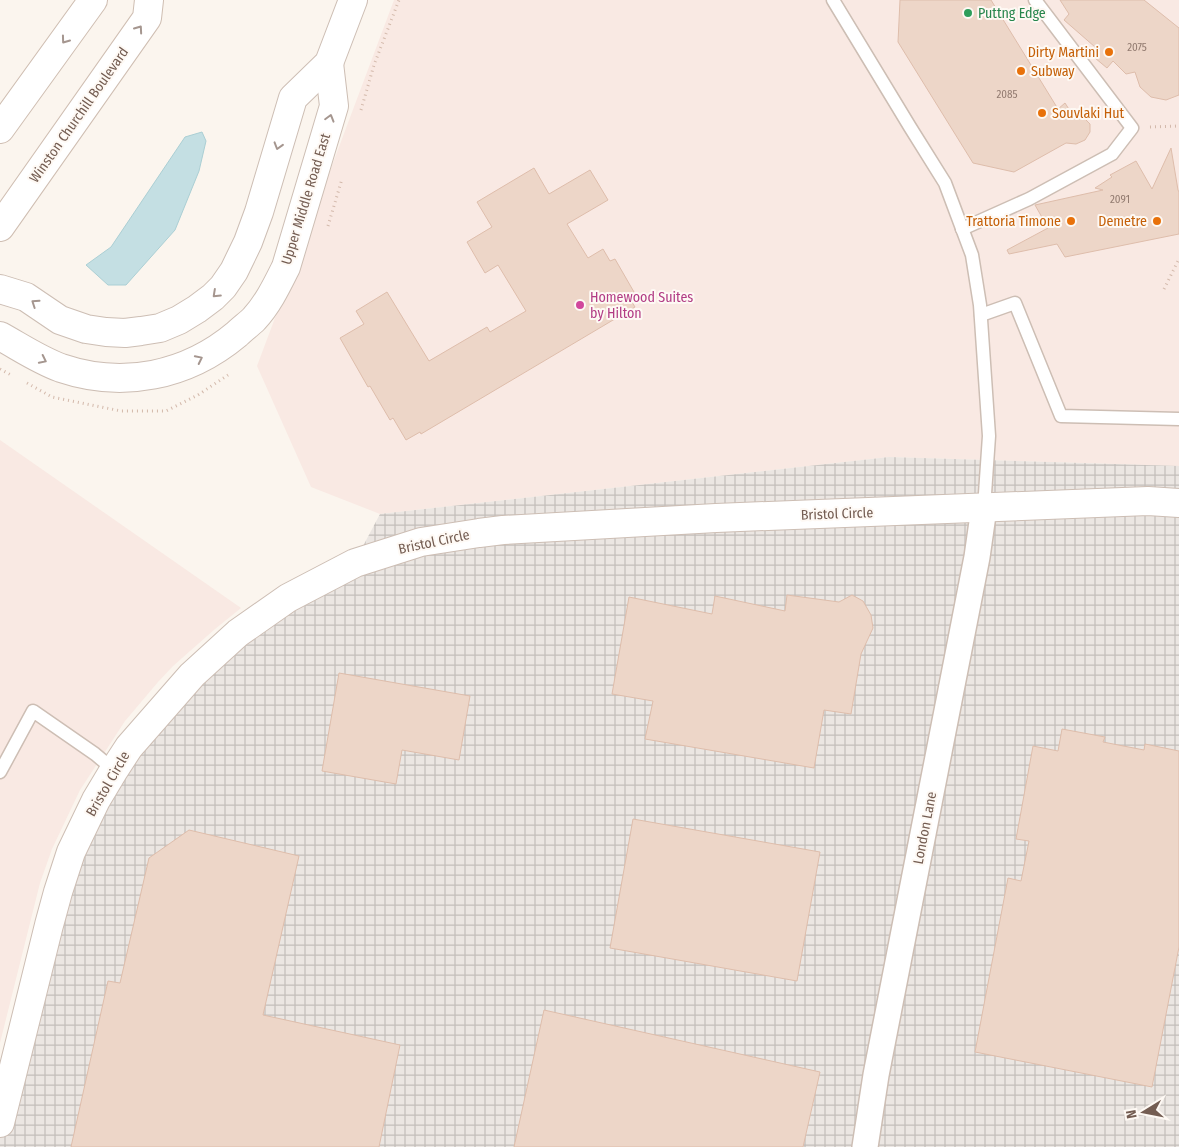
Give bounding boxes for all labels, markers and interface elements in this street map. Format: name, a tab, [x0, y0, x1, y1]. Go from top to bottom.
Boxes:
place label: Puttng Edge	[978, 5, 1046, 22]
marker: Puttng Edge	[962, 7, 974, 19]
one-way arrow	[133, 25, 142, 35]
one-way arrow	[61, 34, 71, 43]
house number: 2075	[1127, 41, 1147, 54]
street label: Winston Churchill Boulevard	[26, 44, 132, 186]
place label: Dirty Martini	[1028, 44, 1099, 61]
marker: Dirty Martini	[1103, 46, 1115, 58]
place label: Subway	[1031, 63, 1075, 80]
marker: Subway	[1015, 65, 1027, 77]
house number: 2085	[996, 88, 1018, 101]
place label: Souvlaki Hut	[1052, 105, 1124, 122]
marker: Souvlaki Hut	[1036, 107, 1048, 119]
one-way arrow	[325, 114, 335, 122]
street label: Upper Middle Road East	[278, 131, 334, 267]
one-way arrow	[274, 142, 284, 150]
house number: 2091	[1110, 193, 1130, 206]
place label: Trattoria Timone	[966, 213, 1061, 230]
place label: Demetre	[1098, 213, 1147, 230]
marker: Trattoria Timone	[1065, 215, 1077, 227]
marker: Demetre	[1151, 215, 1163, 227]
one-way arrow	[212, 288, 221, 297]
place label: Homewood Suites by Hilton	[590, 289, 693, 322]
marker: Homewood Suites by Hilton	[574, 299, 586, 311]
one-way arrow	[32, 300, 41, 309]
one-way arrow	[38, 353, 47, 364]
one-way arrow	[194, 355, 203, 365]
street label: Bristol Circle	[801, 504, 874, 524]
street label: Bristol Circle	[397, 526, 471, 558]
street label: Bristol Circle	[83, 748, 134, 820]
street label: London Lane	[910, 790, 940, 866]
north arrow	[1119, 1087, 1169, 1137]
text: N	[1123, 1109, 1141, 1120]

